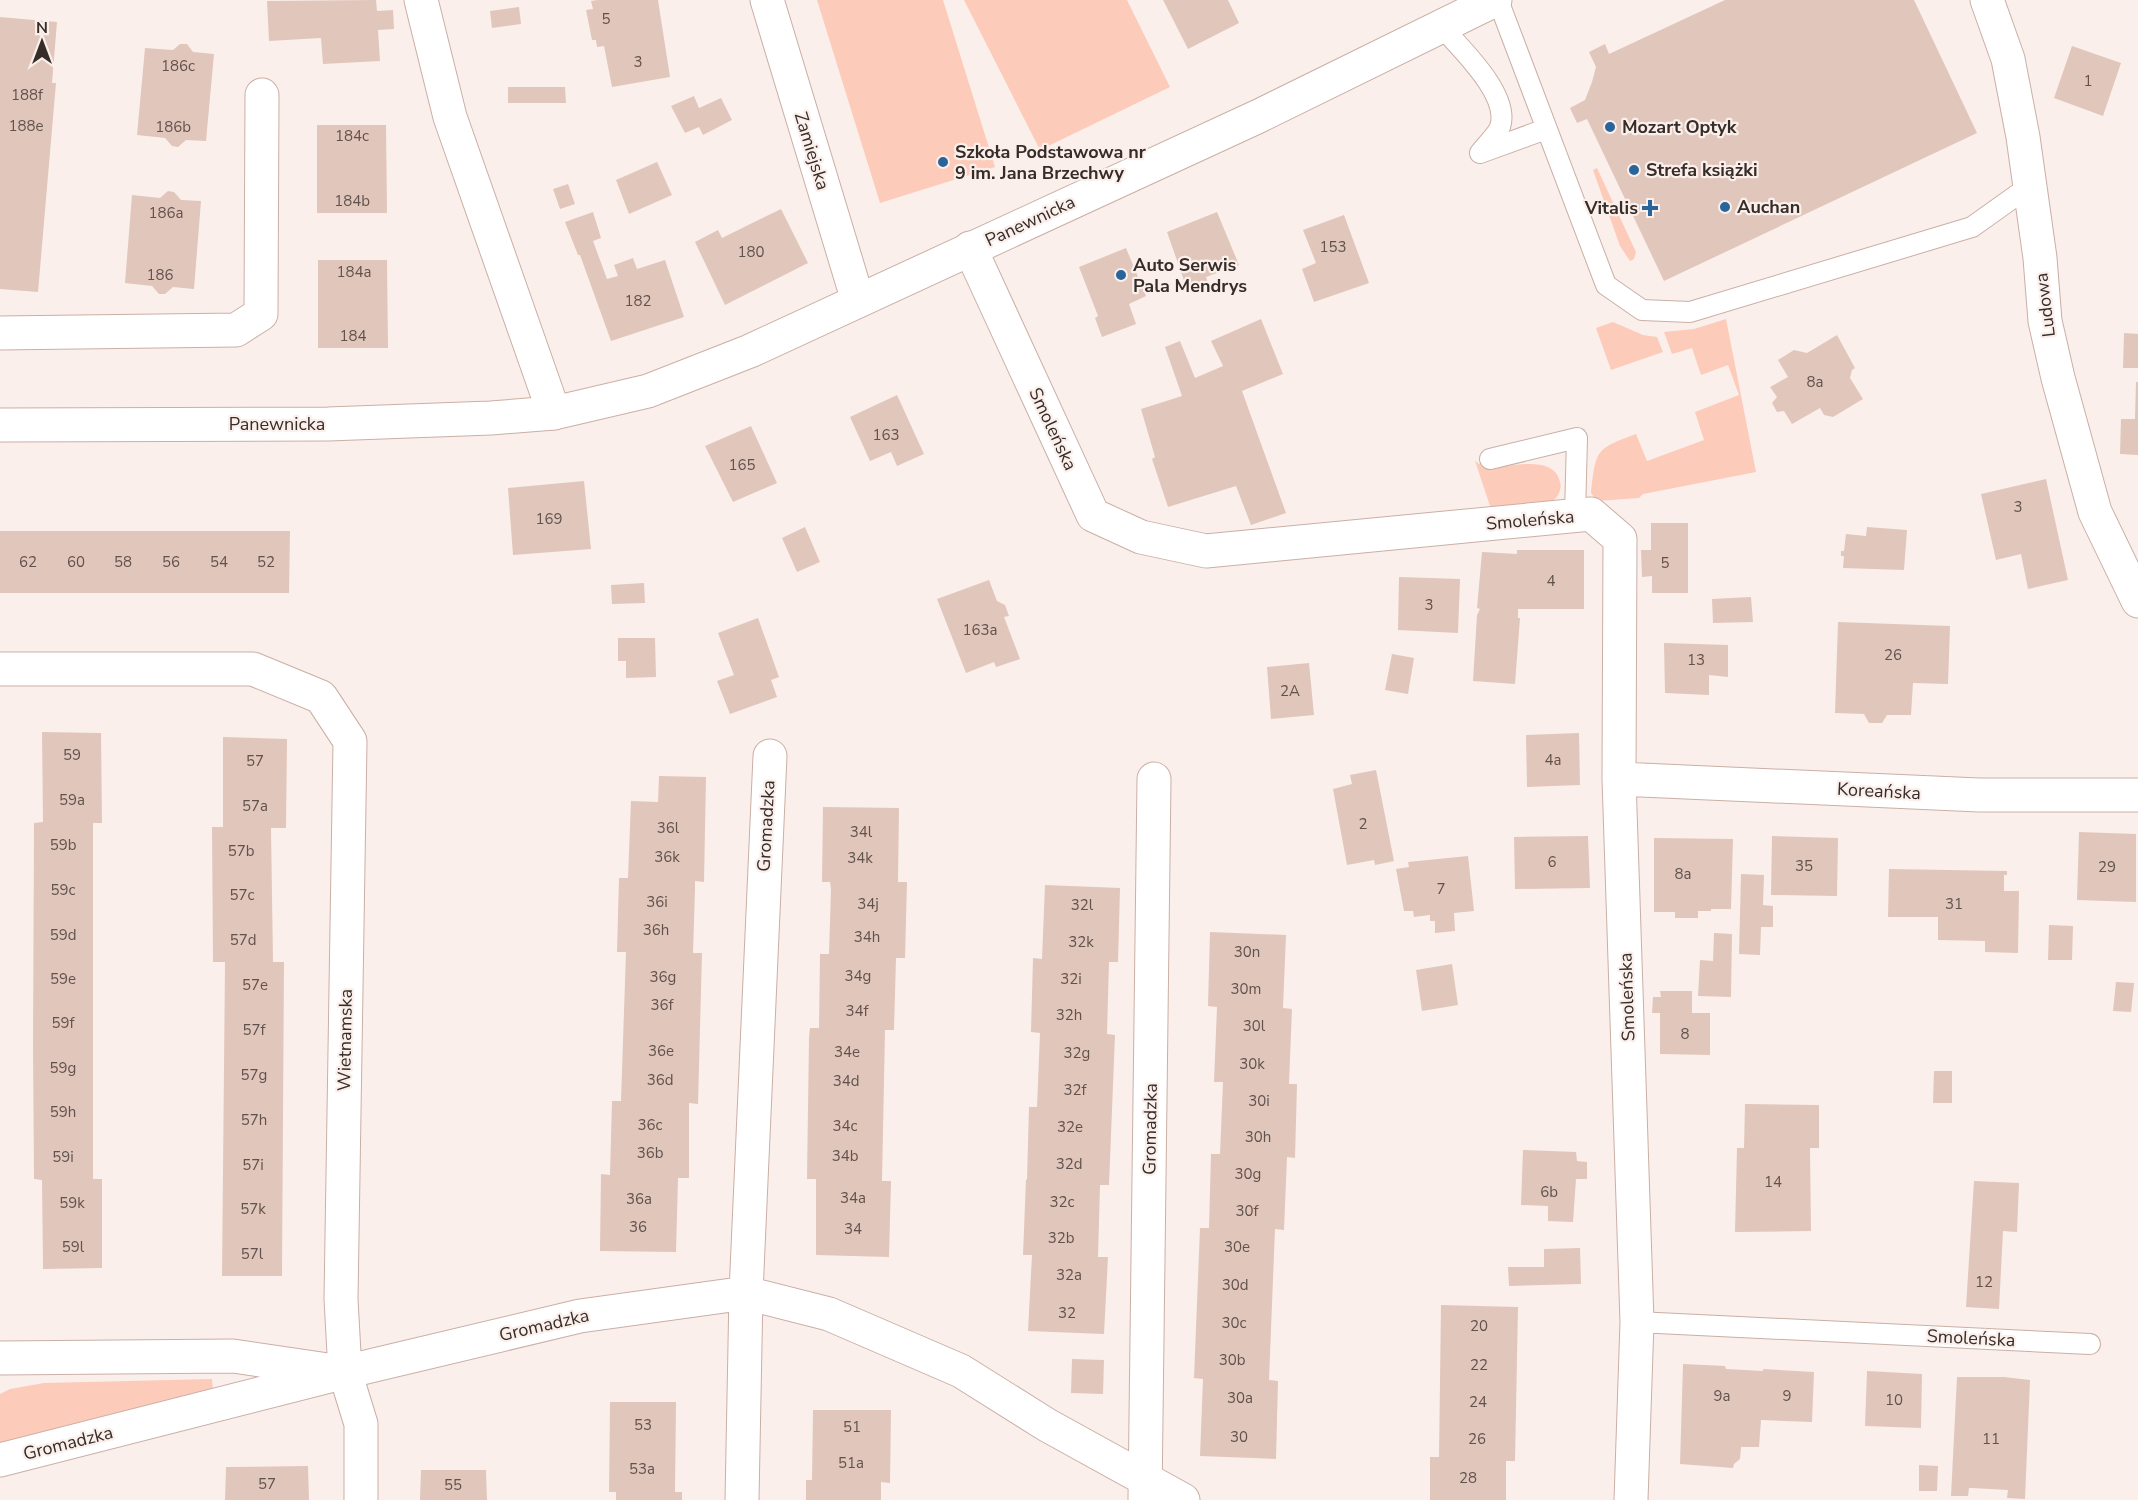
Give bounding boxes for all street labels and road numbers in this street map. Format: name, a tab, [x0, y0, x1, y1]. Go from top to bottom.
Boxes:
street label: Zamiejska	[789, 109, 835, 193]
street label: Panewnicka	[981, 190, 1079, 252]
street label: Ludowa	[2029, 271, 2061, 339]
street label: Smoleńska	[1023, 384, 1083, 474]
street label: Panewnicka	[229, 412, 325, 436]
street label: Smoleńska	[1485, 504, 1575, 536]
street label: Koreańska	[1837, 777, 1921, 805]
street label: Gromadzka	[752, 780, 780, 872]
street label: Smoleńska	[1613, 952, 1641, 1042]
street label: Wietnamska	[332, 989, 358, 1091]
street label: Gromadzka	[1137, 1083, 1163, 1175]
street label: Gromadzka	[497, 1303, 591, 1347]
street label: Smoleńska	[1926, 1324, 2016, 1352]
street label: Gromadzka	[21, 1420, 115, 1466]

